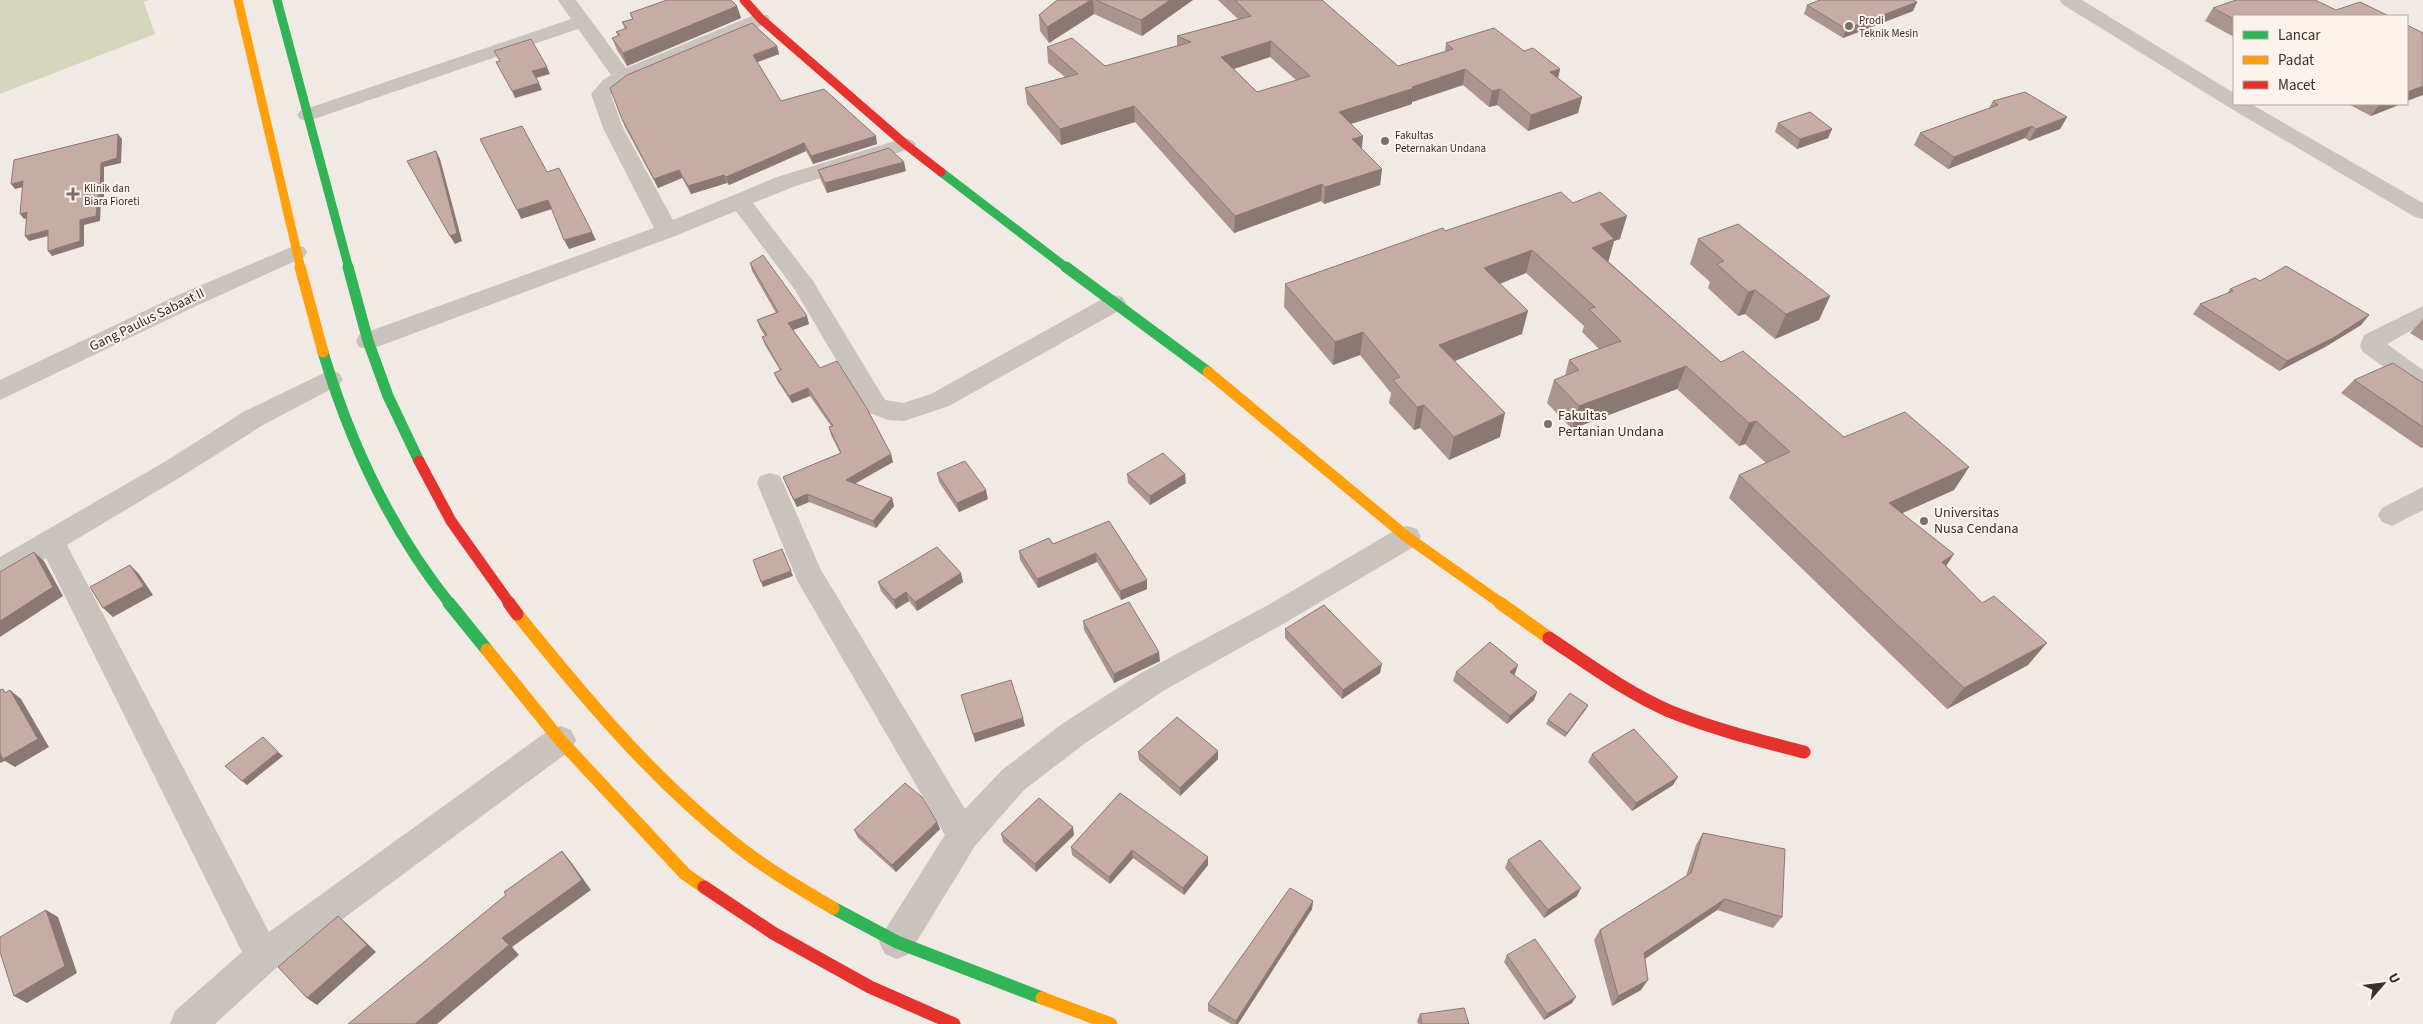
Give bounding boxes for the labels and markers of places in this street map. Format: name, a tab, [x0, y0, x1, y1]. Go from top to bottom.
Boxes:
place label: Prodi Teknik Mesin	[1859, 13, 1918, 41]
marker: Prodi Teknik Mesin	[1843, 20, 1855, 32]
place label: Fakultas Peternakan Undana	[1395, 128, 1486, 156]
marker: Fakultas Peternakan Undana	[1379, 135, 1391, 147]
place label: Klinik dan Biara Fioreti	[84, 181, 140, 209]
marker: Klinik dan Biara Fioreti	[66, 187, 80, 201]
place label: Fakultas Pertanian Undana	[1558, 406, 1664, 442]
marker: Fakultas Pertanian Undana	[1542, 418, 1554, 430]
place label: Universitas Nusa Cendana	[1934, 503, 2019, 539]
marker: Universitas Nusa Cendana	[1918, 515, 1930, 527]

